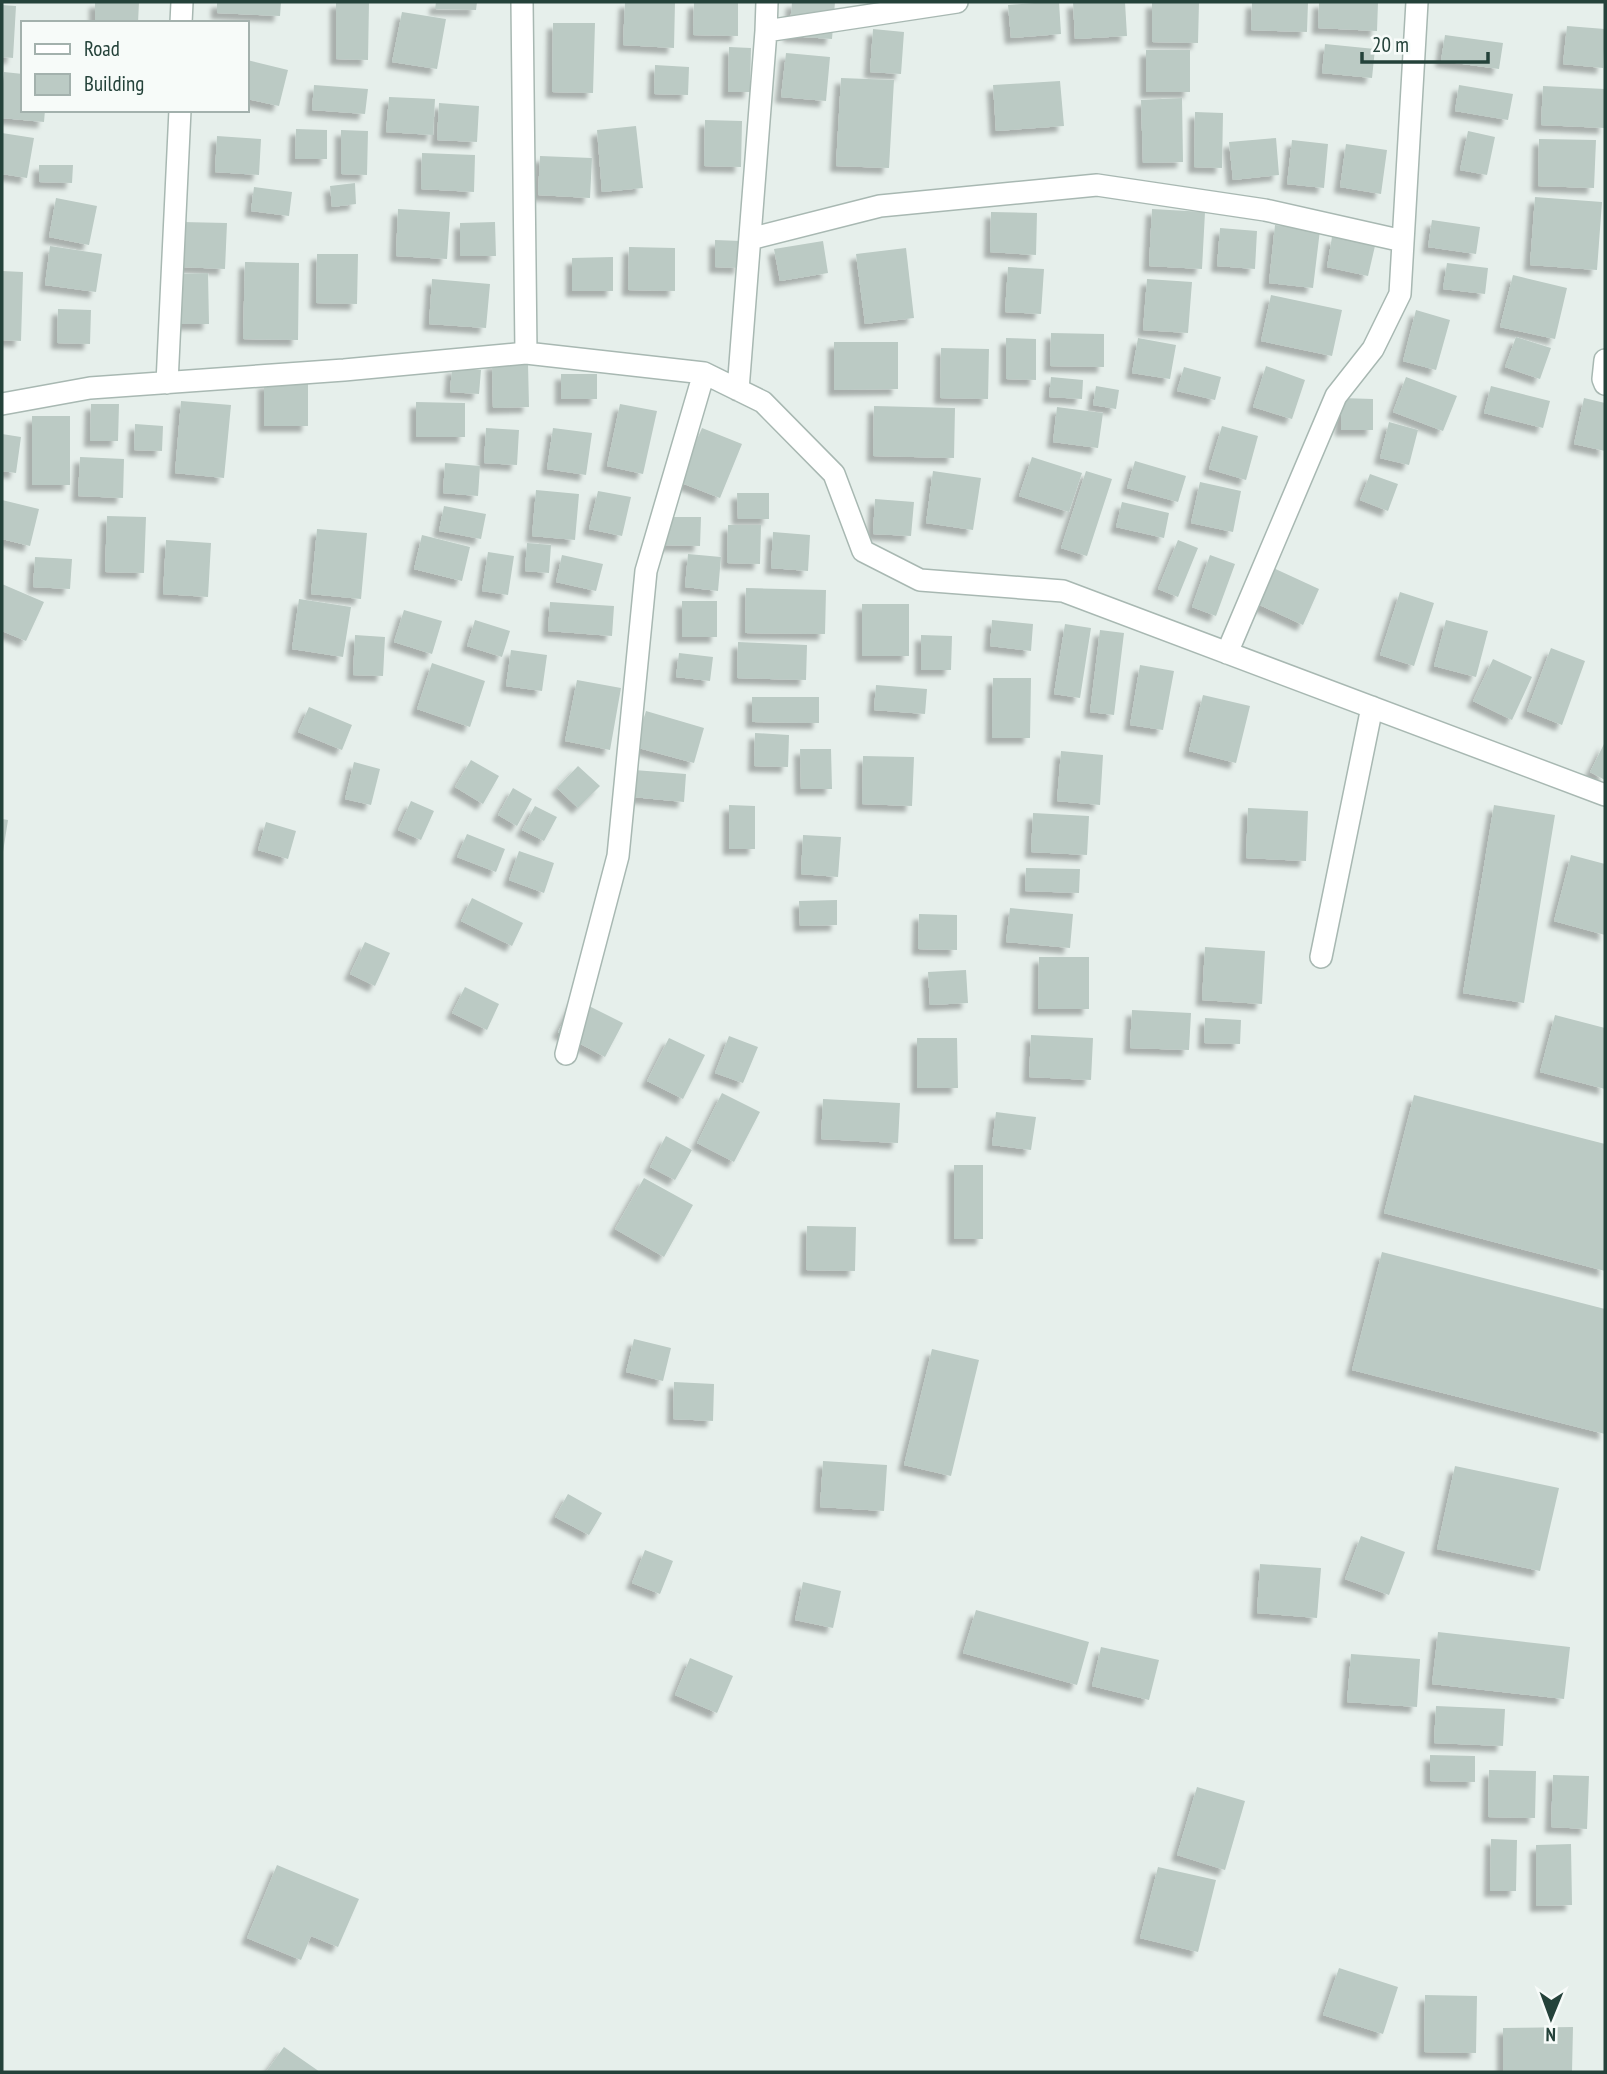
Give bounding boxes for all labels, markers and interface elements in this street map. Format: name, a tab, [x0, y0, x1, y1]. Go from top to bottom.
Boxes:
legend	[21, 21, 248, 112]
scale bar	[1362, 21, 1488, 65]
text: 20 m	[1372, 31, 1409, 58]
text: Road	[84, 35, 120, 62]
text: Building	[84, 70, 144, 97]
north arrow	[1516, 1983, 1586, 2053]
text: N	[1545, 2023, 1556, 2047]

